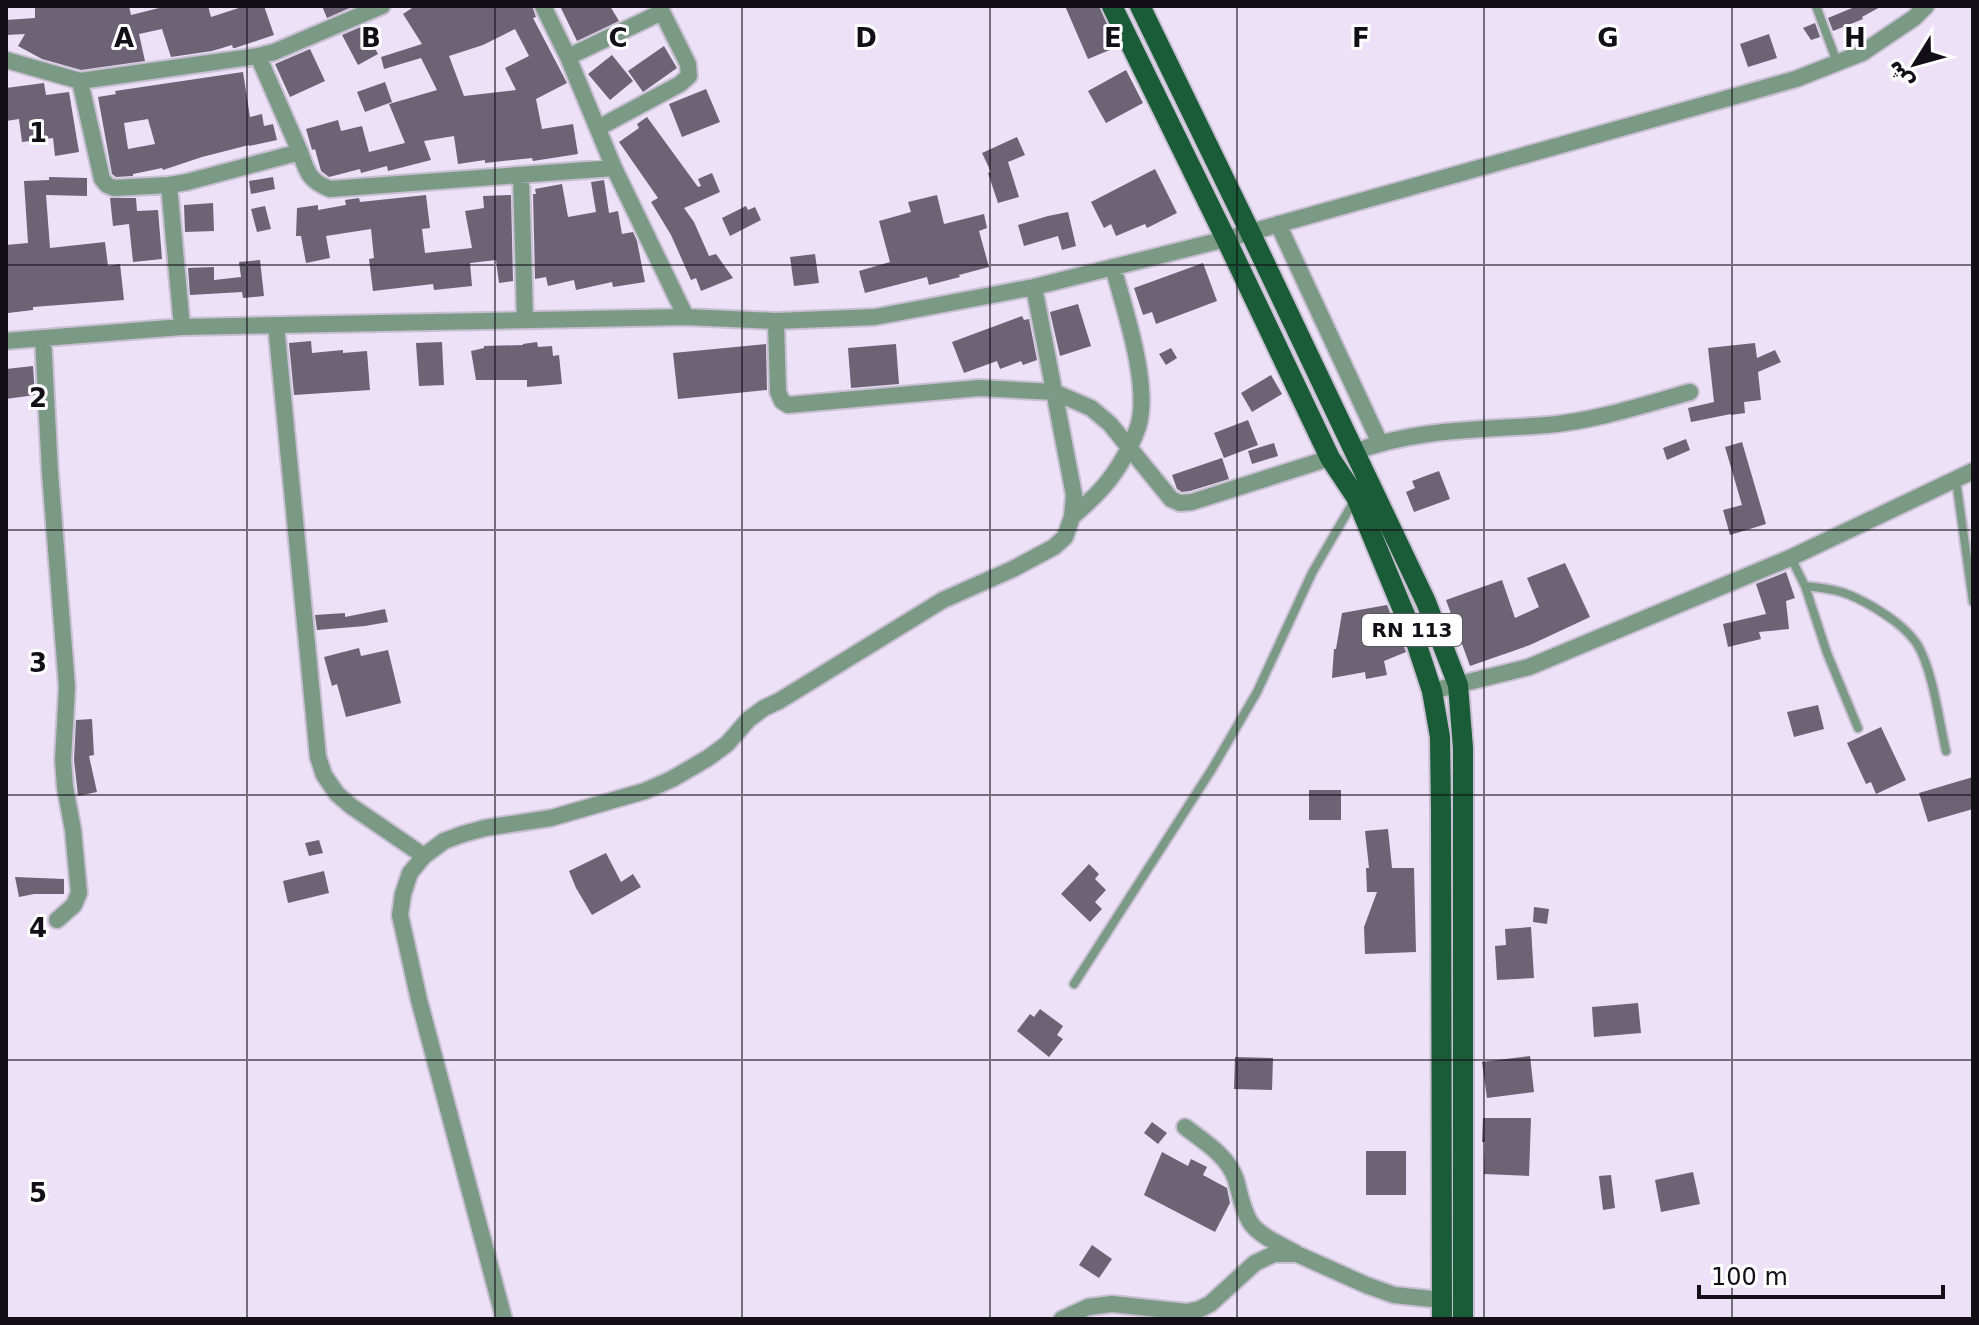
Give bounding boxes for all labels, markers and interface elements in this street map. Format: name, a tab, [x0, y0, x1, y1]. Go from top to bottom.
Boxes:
text: A	[114, 23, 134, 53]
text: B	[361, 23, 381, 53]
text: C	[608, 23, 628, 53]
text: D	[855, 23, 877, 53]
text: E	[1104, 23, 1122, 53]
text: F	[1352, 23, 1370, 53]
text: G	[1597, 23, 1619, 53]
text: H	[1844, 23, 1866, 53]
north arrow	[1875, 24, 1955, 104]
text: ش	[1880, 56, 1919, 95]
text: 1	[29, 118, 47, 148]
text: 2	[29, 383, 47, 413]
road number: RN 113	[1362, 614, 1462, 646]
text: 3	[29, 648, 47, 678]
text: 4	[29, 913, 47, 943]
text: 5	[29, 1178, 47, 1208]
scale bar	[1699, 1249, 1943, 1299]
text: 100 m	[1711, 1263, 1788, 1291]

